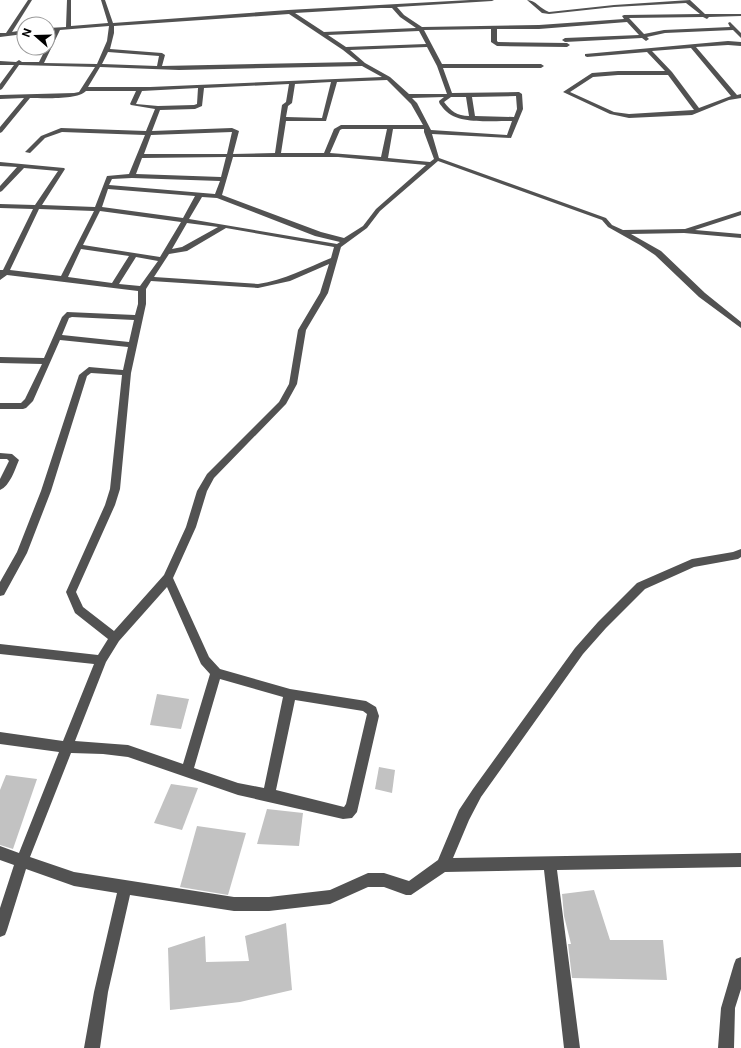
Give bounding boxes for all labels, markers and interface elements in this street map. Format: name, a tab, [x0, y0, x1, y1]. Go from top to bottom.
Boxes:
north arrow	[16, 16, 56, 56]
text: N	[19, 26, 35, 39]

